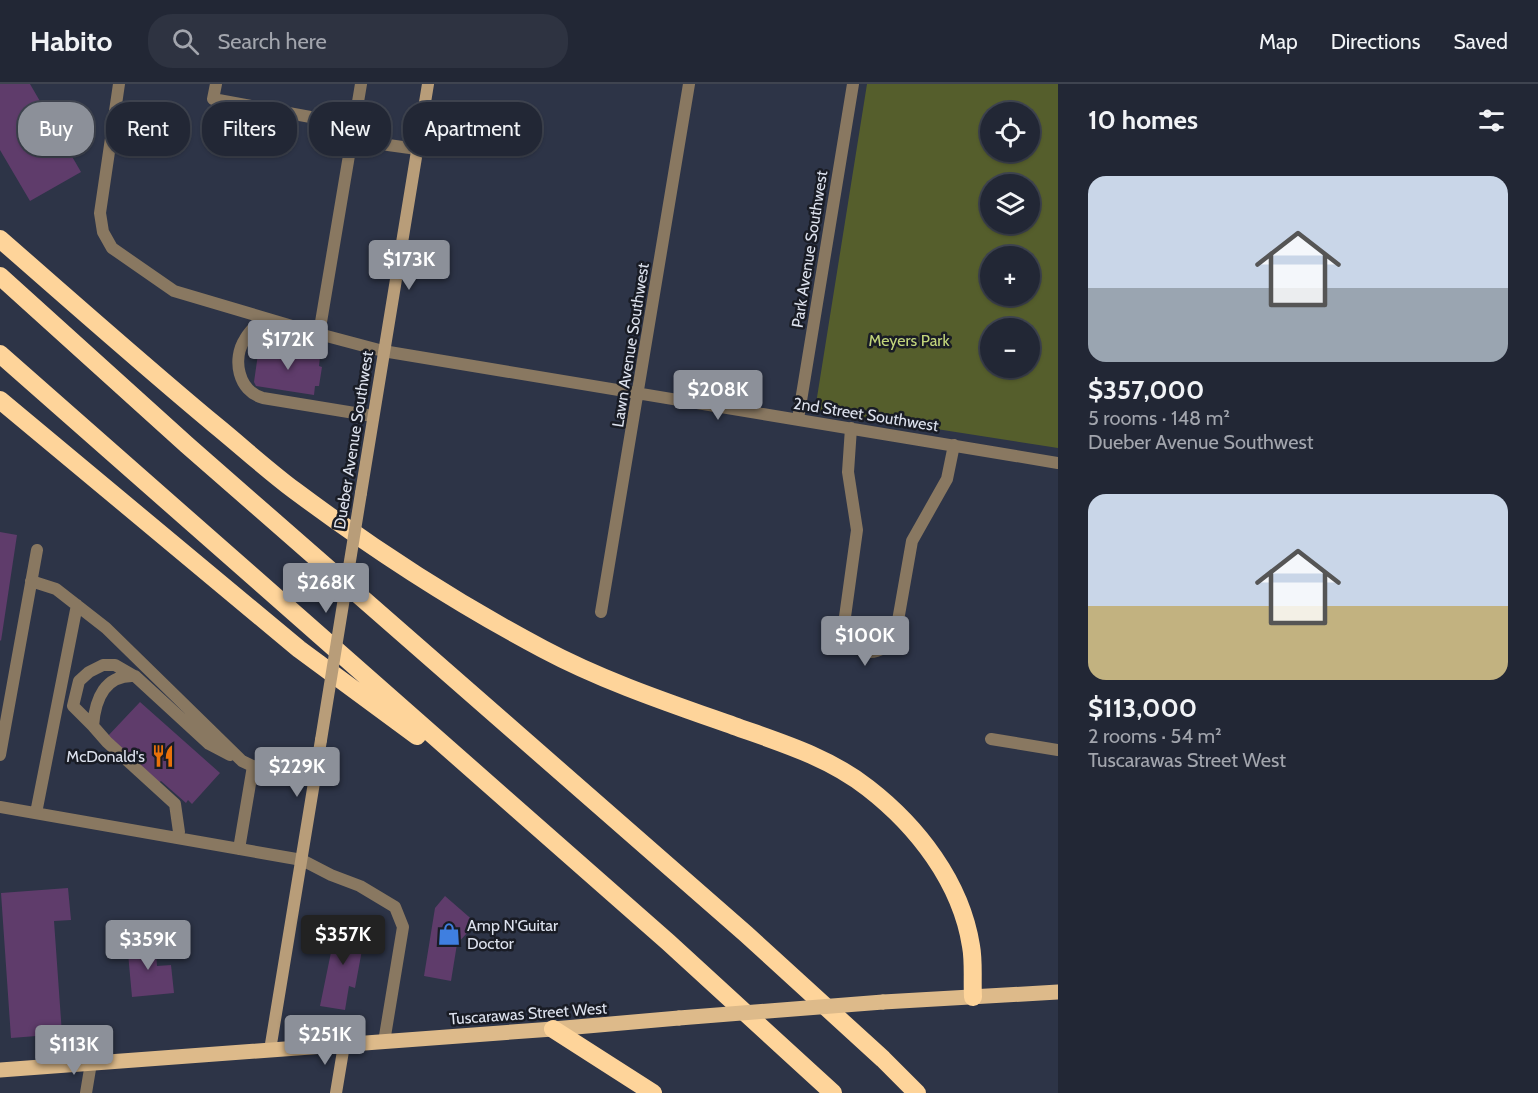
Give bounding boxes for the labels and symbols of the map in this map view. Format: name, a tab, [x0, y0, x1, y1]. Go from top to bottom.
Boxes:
street label: Park Avenue Southwest	[788, 168, 831, 329]
pin: $173K	[367, 240, 451, 291]
street label: Lawn Avenue Southwest	[608, 261, 653, 429]
pin: $172K	[246, 320, 330, 371]
park label: Meyers Park	[868, 331, 950, 350]
street label: Dueber Avenue Southwest	[330, 349, 377, 531]
pin: $208K	[676, 370, 760, 421]
street label: 2nd Street Southwest	[792, 394, 940, 435]
pin: $268K	[284, 563, 368, 614]
pin: $100K	[823, 616, 907, 667]
restaurant icon: McDonald's	[150, 743, 176, 769]
place label: McDonald's	[66, 747, 145, 766]
pin: $229K	[255, 747, 339, 798]
pin: $357K	[301, 915, 385, 966]
place label: Amp N'Guitar Doctor	[467, 916, 559, 953]
pin: $359K	[106, 920, 190, 971]
shop icon: Amp N'Guitar Doctor	[436, 921, 462, 947]
street label: Tuscarawas Street West	[448, 998, 608, 1029]
pin: $251K	[283, 1015, 367, 1066]
pin: $113K	[32, 1025, 116, 1076]

